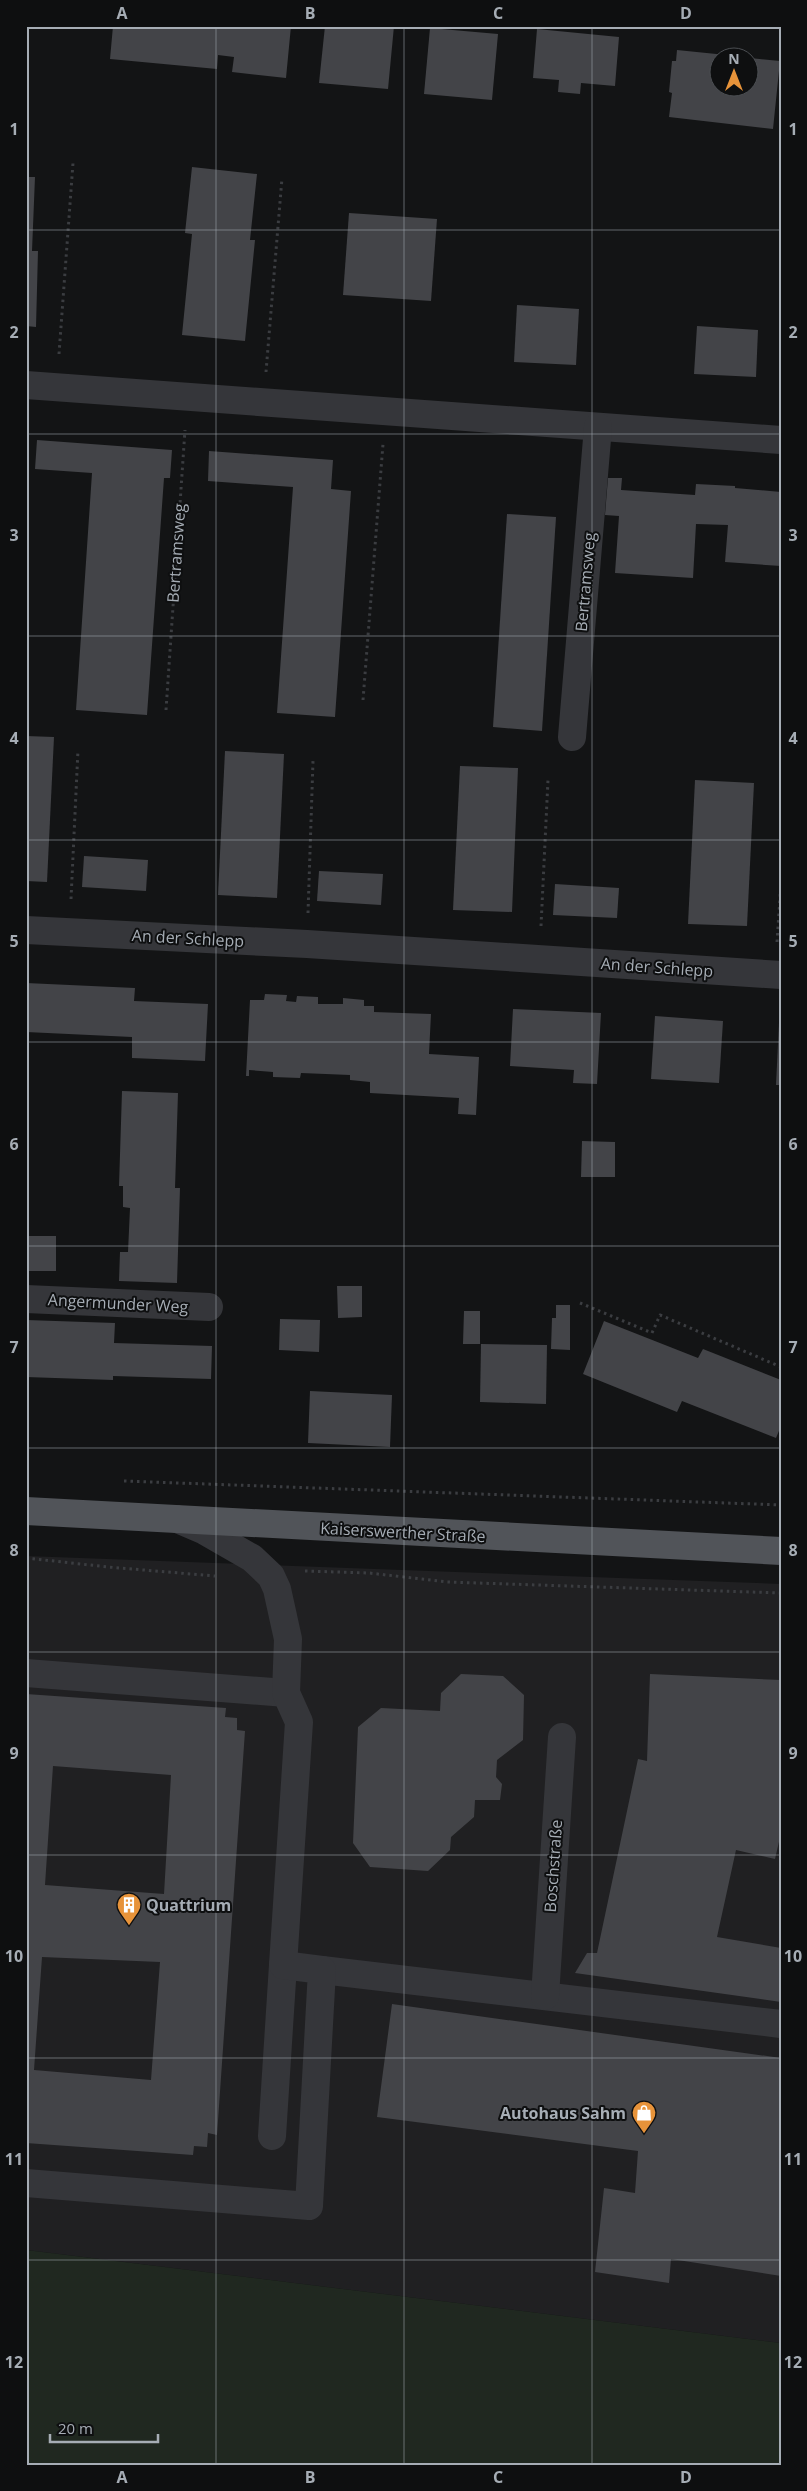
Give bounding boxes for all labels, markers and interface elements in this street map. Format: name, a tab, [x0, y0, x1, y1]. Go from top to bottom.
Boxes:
text: A	[116, 2, 128, 24]
text: B	[305, 2, 315, 24]
text: C	[493, 2, 503, 24]
text: D	[680, 2, 692, 24]
north arrow	[710, 48, 760, 98]
text: N	[728, 49, 740, 68]
text: 1	[9, 118, 19, 140]
text: 1	[788, 118, 798, 140]
text: 2	[9, 321, 19, 343]
text: 2	[788, 321, 798, 343]
street label: Bertramsweg	[162, 502, 190, 603]
text: 3	[9, 524, 19, 546]
text: 3	[788, 524, 798, 546]
street label: Bertramsweg	[570, 531, 600, 633]
text: 4	[9, 727, 19, 749]
text: 4	[788, 727, 798, 749]
street label: An der Schlepp	[131, 924, 245, 952]
text: 5	[9, 930, 19, 952]
text: 5	[788, 930, 798, 952]
street label: An der Schlepp	[600, 952, 714, 982]
text: 6	[9, 1133, 19, 1155]
text: 6	[788, 1133, 798, 1155]
street label: Angermunder Weg	[47, 1288, 189, 1318]
text: 7	[9, 1336, 19, 1358]
text: 7	[788, 1336, 798, 1358]
street label: Kaiserswerther Straße	[320, 1517, 486, 1547]
text: 8	[9, 1539, 19, 1561]
text: 8	[788, 1539, 798, 1561]
text: 9	[9, 1742, 19, 1764]
text: 9	[788, 1742, 798, 1764]
street label: Boschstraße	[539, 1819, 567, 1913]
building icon: Quattrium	[116, 1892, 142, 1926]
place label: Quattrium	[146, 1894, 231, 1916]
text: 10	[5, 1945, 23, 1967]
text: 10	[784, 1945, 802, 1967]
shop icon: Autohaus Sahm	[631, 2100, 657, 2134]
place label: Autohaus Sahm	[500, 2102, 626, 2124]
text: 11	[5, 2148, 23, 2170]
text: 11	[784, 2148, 802, 2170]
text: 12	[5, 2351, 23, 2373]
text: 12	[784, 2351, 802, 2373]
scale bar	[50, 2411, 158, 2443]
text: 20 m	[58, 2418, 93, 2438]
text: A	[116, 2466, 128, 2488]
text: B	[305, 2466, 315, 2488]
text: C	[493, 2466, 503, 2488]
text: D	[680, 2466, 692, 2488]

